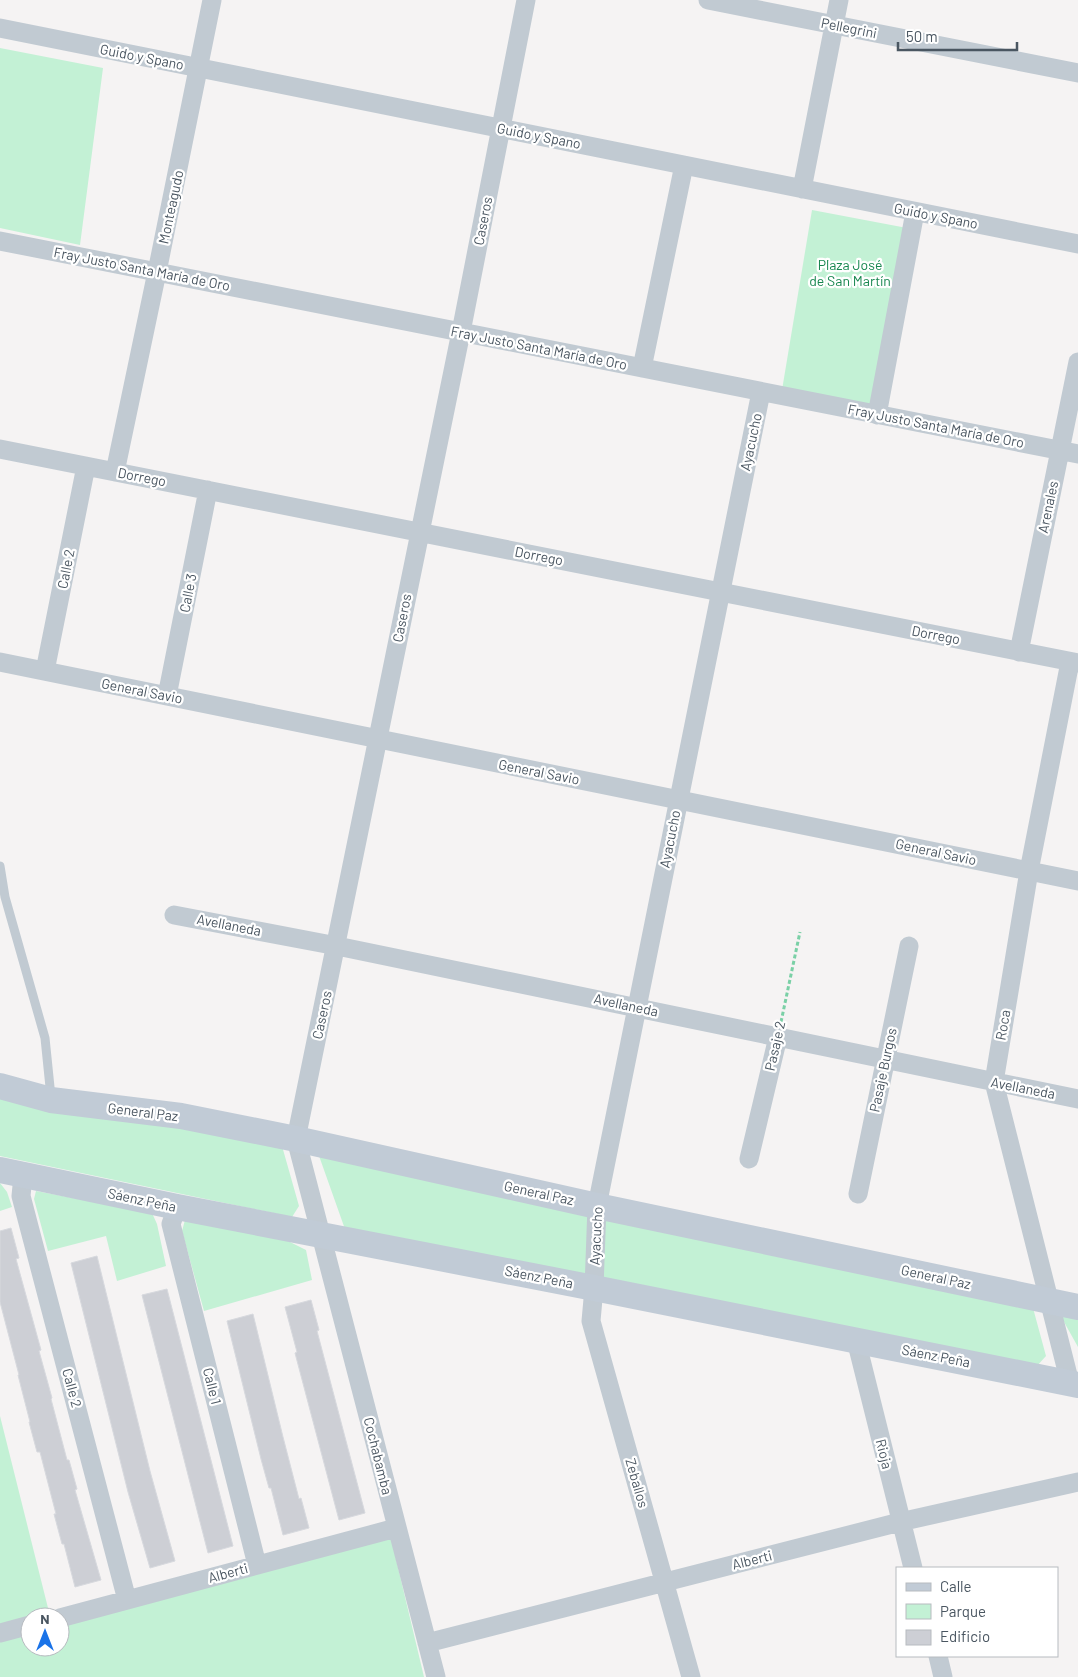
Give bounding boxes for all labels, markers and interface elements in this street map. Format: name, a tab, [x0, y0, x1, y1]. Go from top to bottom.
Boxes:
street label: Pellegrini	[820, 14, 879, 41]
scale bar	[898, 20, 1017, 52]
text: 50 m	[906, 27, 938, 45]
street label: Guido y Spano	[99, 40, 185, 73]
street label: Guido y Spano	[496, 119, 582, 152]
street label: Monteagudo	[154, 169, 187, 245]
street label: Caseros	[469, 195, 496, 247]
street label: Guido y Spano	[893, 199, 979, 232]
street label: Fray Justo Santa María de Oro	[53, 243, 232, 294]
park label: Plaza José de San Martín	[809, 256, 891, 289]
street label: Fray Justo Santa María de Oro	[450, 322, 629, 373]
street label: Fray Justo Santa María de Oro	[847, 400, 1026, 451]
street label: Ayacucho	[736, 411, 765, 472]
street label: Dorrego	[116, 463, 168, 490]
street label: Arenales	[1034, 479, 1061, 535]
street label: Dorrego	[513, 542, 565, 569]
street label: Calle 2	[53, 548, 78, 590]
street label: Calle 3	[175, 572, 200, 614]
street label: Caseros	[388, 592, 415, 644]
street label: Dorrego	[910, 621, 962, 648]
street label: General Savio	[100, 674, 184, 707]
street label: General Savio	[497, 755, 581, 788]
street label: Ayacucho	[656, 808, 683, 869]
street label: General Savio	[894, 835, 978, 868]
street label: Avellaneda	[195, 910, 263, 939]
street label: Caseros	[308, 989, 335, 1041]
street label: Avellaneda	[592, 989, 660, 1020]
street label: Roca	[991, 1008, 1014, 1041]
street label: Pasaje 2	[761, 1019, 788, 1072]
street label: Pasaje Burgos	[865, 1026, 900, 1114]
street label: Avellaneda	[989, 1073, 1057, 1102]
street label: General Paz	[107, 1099, 179, 1124]
street label: General Paz	[503, 1177, 576, 1208]
street label: Sáenz Peña	[106, 1184, 178, 1215]
street label: Ayacucho	[585, 1206, 606, 1266]
street label: General Paz	[900, 1261, 973, 1292]
street label: Sáenz Peña	[503, 1262, 575, 1291]
street label: Sáenz Peña	[900, 1341, 972, 1370]
street label: Calle 2	[59, 1366, 86, 1409]
street label: Calle 1	[200, 1366, 225, 1406]
street label: Cochabamba	[361, 1415, 396, 1496]
street label: Rioja	[873, 1437, 896, 1471]
street label: Zeballos	[622, 1456, 653, 1510]
street label: Alberti	[730, 1546, 774, 1573]
street label: Alberti	[206, 1559, 250, 1586]
legend	[896, 1567, 1058, 1657]
text: Calle	[940, 1577, 972, 1595]
text: Parque	[940, 1602, 986, 1620]
north arrow	[20, 1607, 70, 1657]
text: N	[40, 1610, 50, 1627]
text: Edificio	[940, 1627, 990, 1645]

